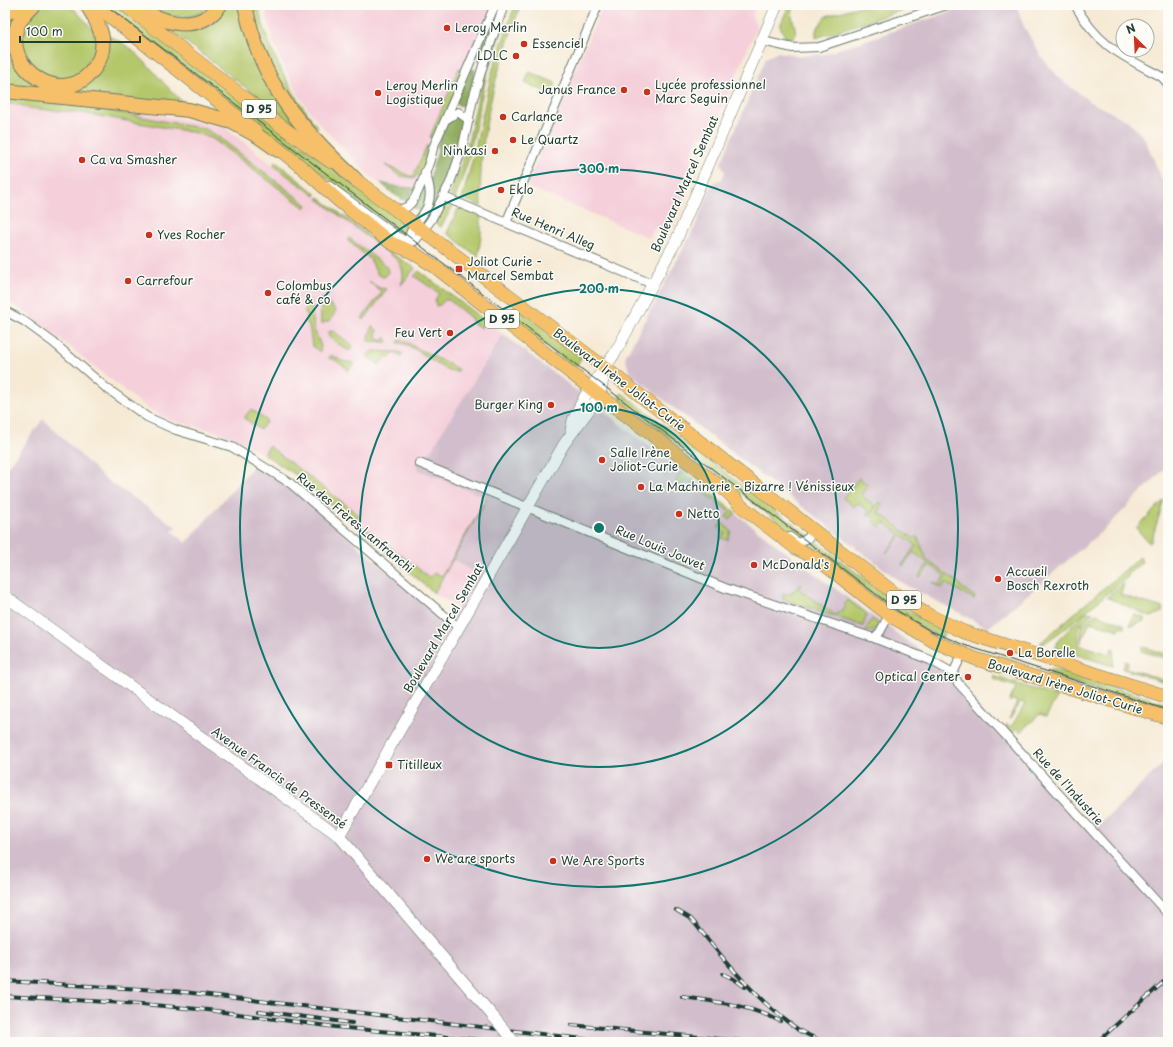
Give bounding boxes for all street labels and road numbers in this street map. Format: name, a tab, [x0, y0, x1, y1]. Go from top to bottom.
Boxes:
road number: D 95	[242, 100, 276, 118]
street label: Boulevard Marcel Sembat	[646, 112, 722, 255]
street label: Rue Henri Alleg	[509, 202, 598, 254]
road number: D 95	[485, 310, 519, 328]
street label: Boulevard Irène Joliot-Curie	[550, 323, 689, 435]
street label: Rue des Frères Lanfranchi	[293, 468, 418, 577]
street label: Rue Louis Jouvet	[613, 520, 708, 574]
street label: Boulevard Marcel Sembat	[398, 559, 488, 696]
road number: D 95	[887, 591, 921, 609]
street label: Boulevard Irène Joliot-Curie	[985, 654, 1145, 718]
street label: Avenue Francis de Pressensé	[208, 722, 351, 833]
street label: Rue de l'Industrie	[1029, 744, 1108, 829]

